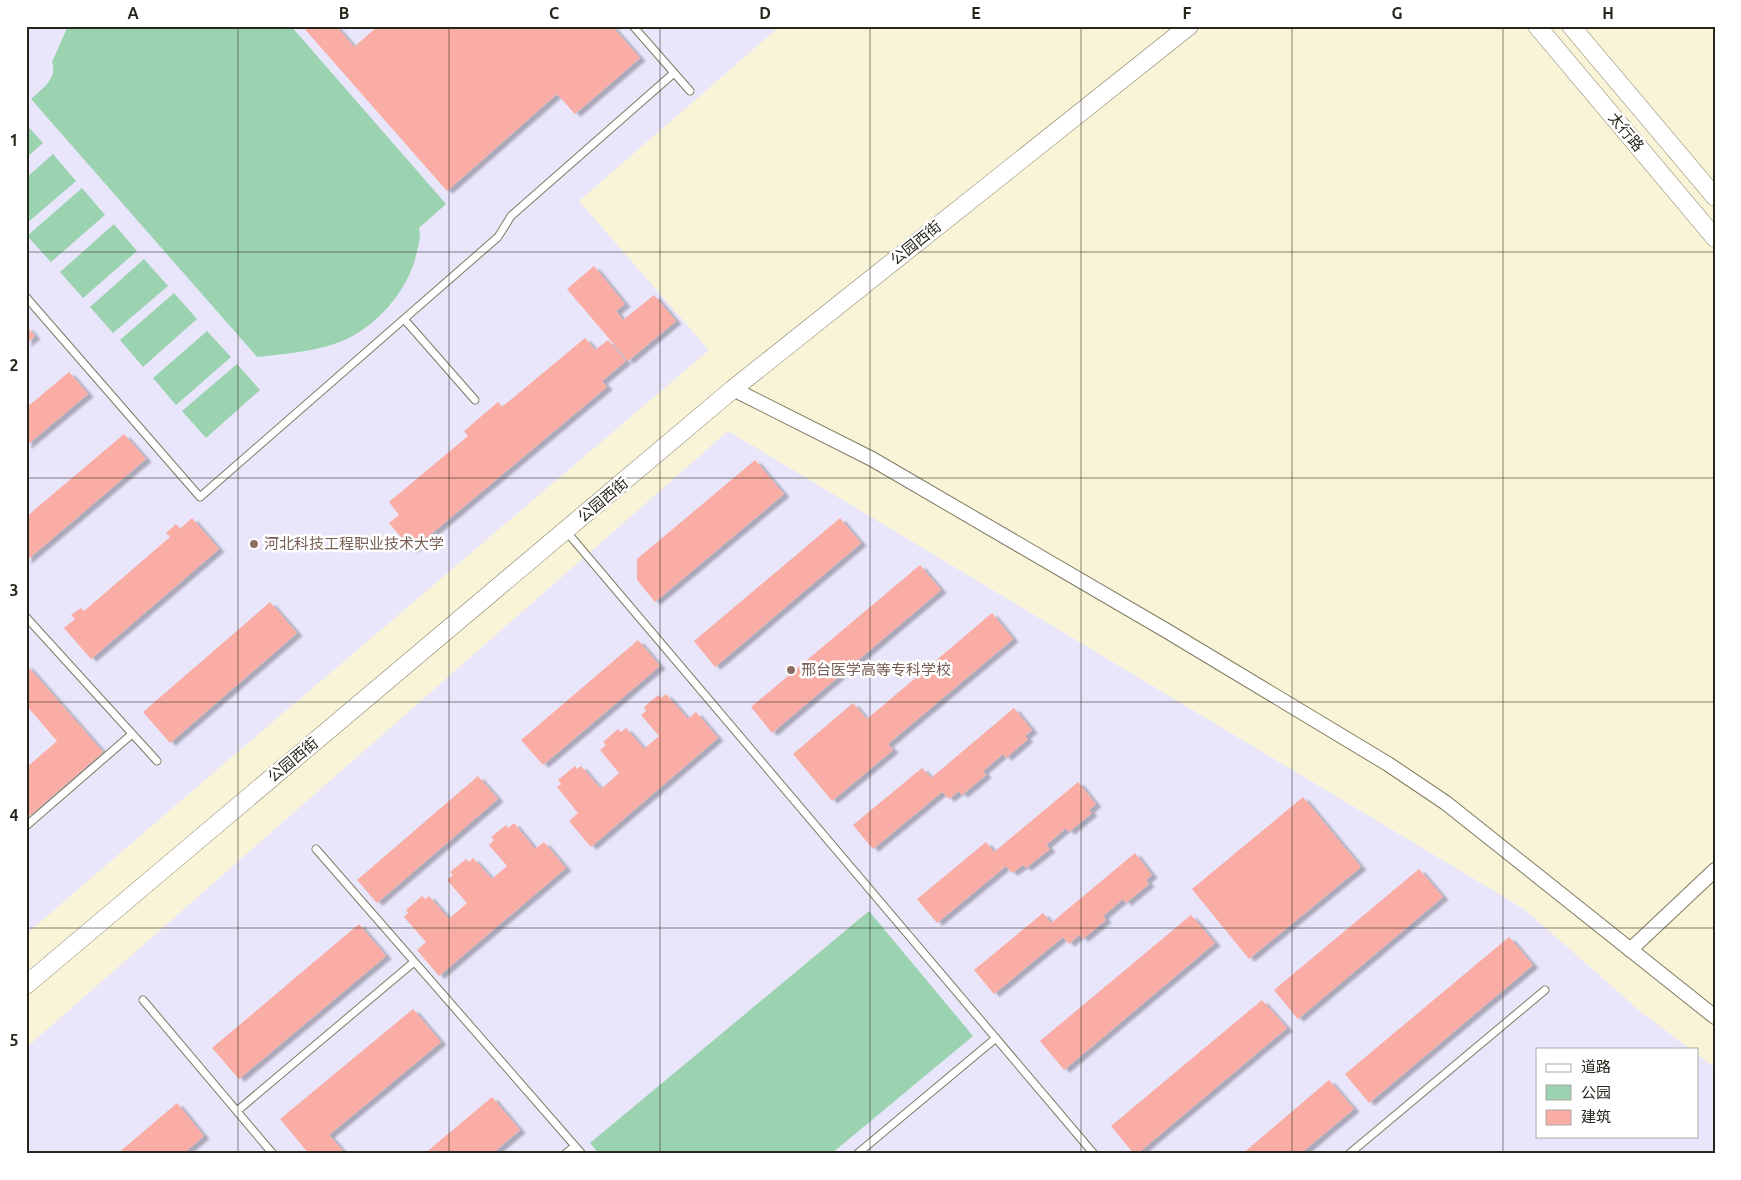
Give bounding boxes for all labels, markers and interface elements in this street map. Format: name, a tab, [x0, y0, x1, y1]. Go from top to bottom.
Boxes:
text: A	[127, 4, 139, 22]
text: B	[339, 4, 349, 22]
text: C	[549, 4, 559, 22]
text: D	[759, 4, 771, 22]
text: E	[971, 4, 981, 22]
text: F	[1183, 4, 1192, 22]
text: G	[1391, 4, 1403, 22]
text: H	[1602, 4, 1614, 22]
street label: 太行路	[1605, 109, 1647, 154]
text: 1	[9, 131, 19, 149]
street label: 公园西街	[887, 217, 944, 268]
text: 2	[9, 356, 19, 374]
street label: 公园西街	[574, 474, 631, 525]
place label: 河北科技工程职业技术大学	[264, 535, 444, 552]
marker: 河北科技工程职业技术大学	[248, 538, 260, 550]
text: 3	[9, 581, 19, 599]
place label: 邢台医学高等专科学校	[801, 661, 951, 678]
marker: 邢台医学高等专科学校	[785, 664, 797, 676]
street label: 公园西街	[264, 734, 321, 785]
text: 4	[9, 806, 19, 824]
text: 5	[9, 1031, 19, 1049]
legend	[1536, 1048, 1698, 1138]
text: 道路	[1581, 1058, 1611, 1075]
text: 公园	[1581, 1084, 1611, 1101]
text: 建筑	[1581, 1108, 1611, 1125]

